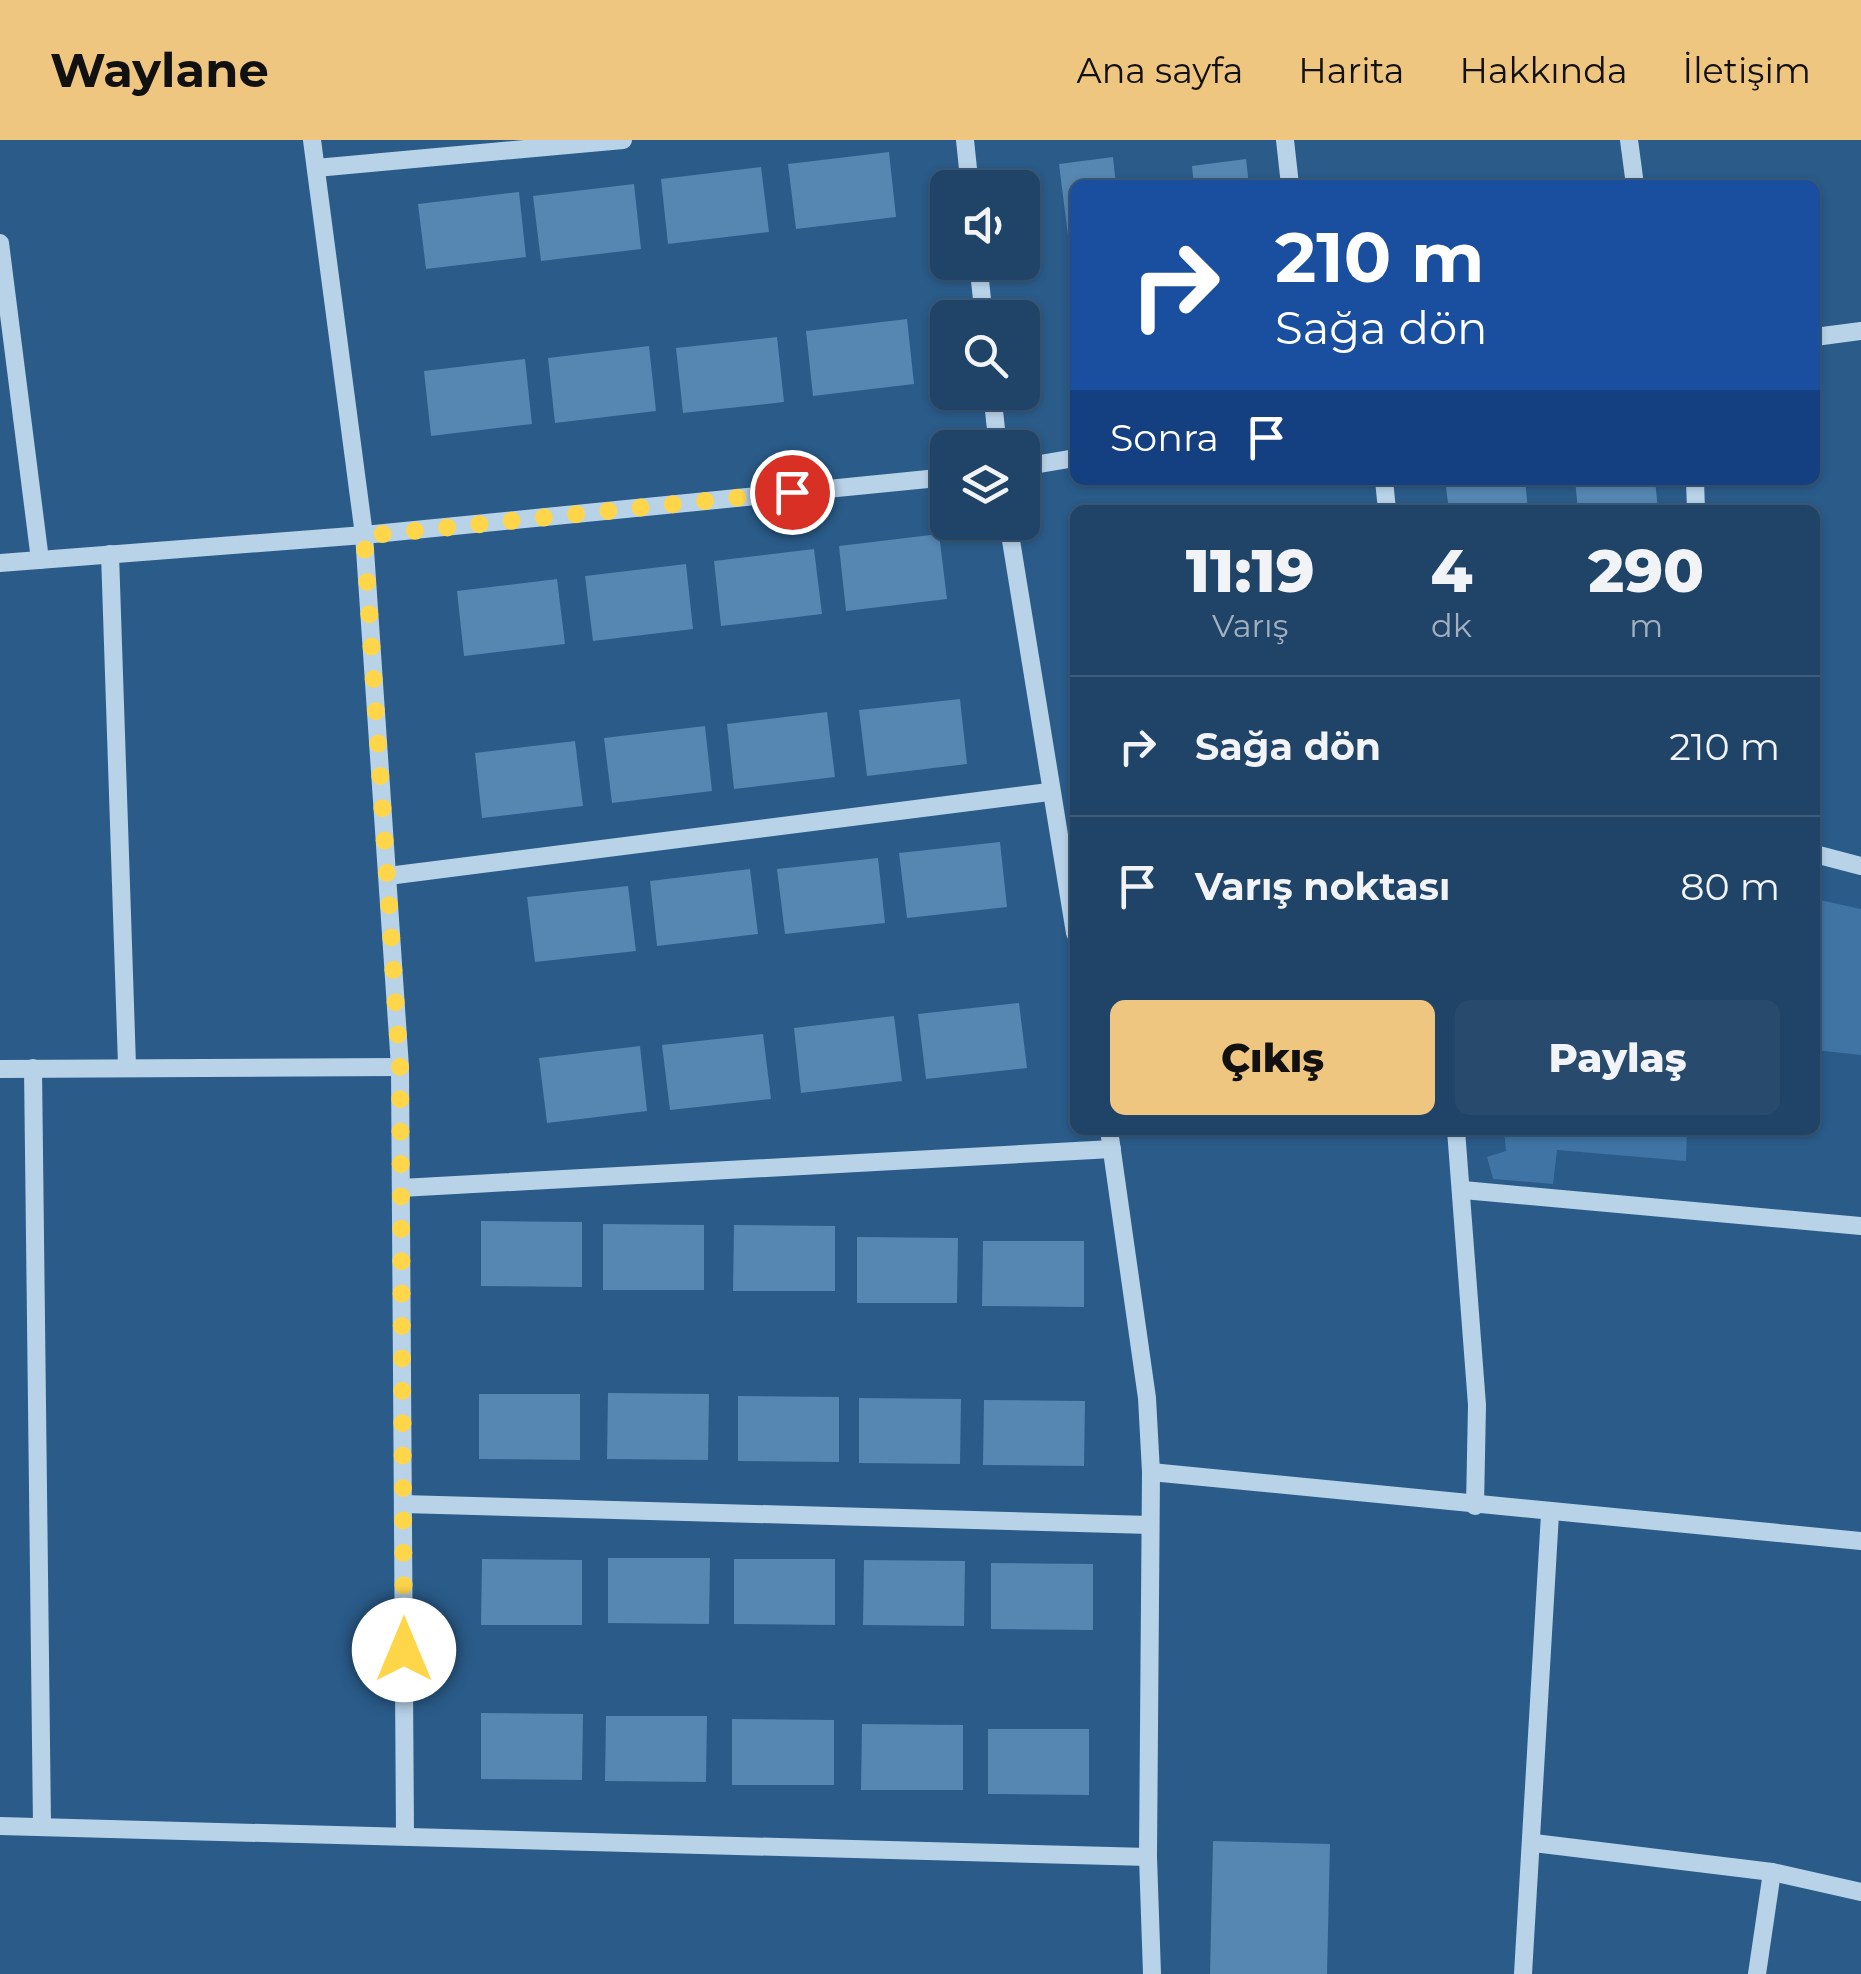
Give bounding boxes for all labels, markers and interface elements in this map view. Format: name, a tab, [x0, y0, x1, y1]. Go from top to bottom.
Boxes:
text: Waylane	[50, 41, 269, 99]
text: Ana sayfa	[1077, 49, 1243, 92]
text: Harita	[1298, 49, 1404, 92]
text: Hakkında	[1459, 49, 1628, 92]
text: İletişim	[1683, 49, 1811, 92]
map controls	[930, 170, 1040, 540]
button: sound	[930, 170, 1040, 280]
text: 210 m	[1275, 214, 1485, 300]
icon: right	[1110, 220, 1240, 350]
button: search	[930, 300, 1040, 410]
text: Sağa dön	[1275, 300, 1488, 355]
icon: arrive	[1239, 410, 1294, 465]
text: Sonra	[1110, 414, 1219, 461]
button: layers	[930, 430, 1040, 540]
pin	[750, 450, 835, 535]
icon: arrive	[765, 465, 820, 520]
text: 11:19	[1186, 534, 1315, 607]
text: 4	[1430, 534, 1472, 607]
text: 290	[1588, 534, 1704, 607]
text: Varış	[1212, 606, 1288, 645]
text: dk	[1431, 606, 1472, 645]
text: m	[1629, 606, 1663, 645]
icon: right	[1110, 719, 1165, 774]
text: Sağa dön	[1195, 723, 1381, 770]
text: 210 m	[1669, 723, 1780, 770]
icon: arrive	[1110, 859, 1165, 914]
text: Varış noktası	[1195, 863, 1450, 910]
text: 80 m	[1680, 863, 1780, 910]
button: Çıkış	[1110, 1000, 1435, 1115]
button: Paylaş	[1455, 1000, 1780, 1115]
position arrow	[352, 1598, 456, 1702]

